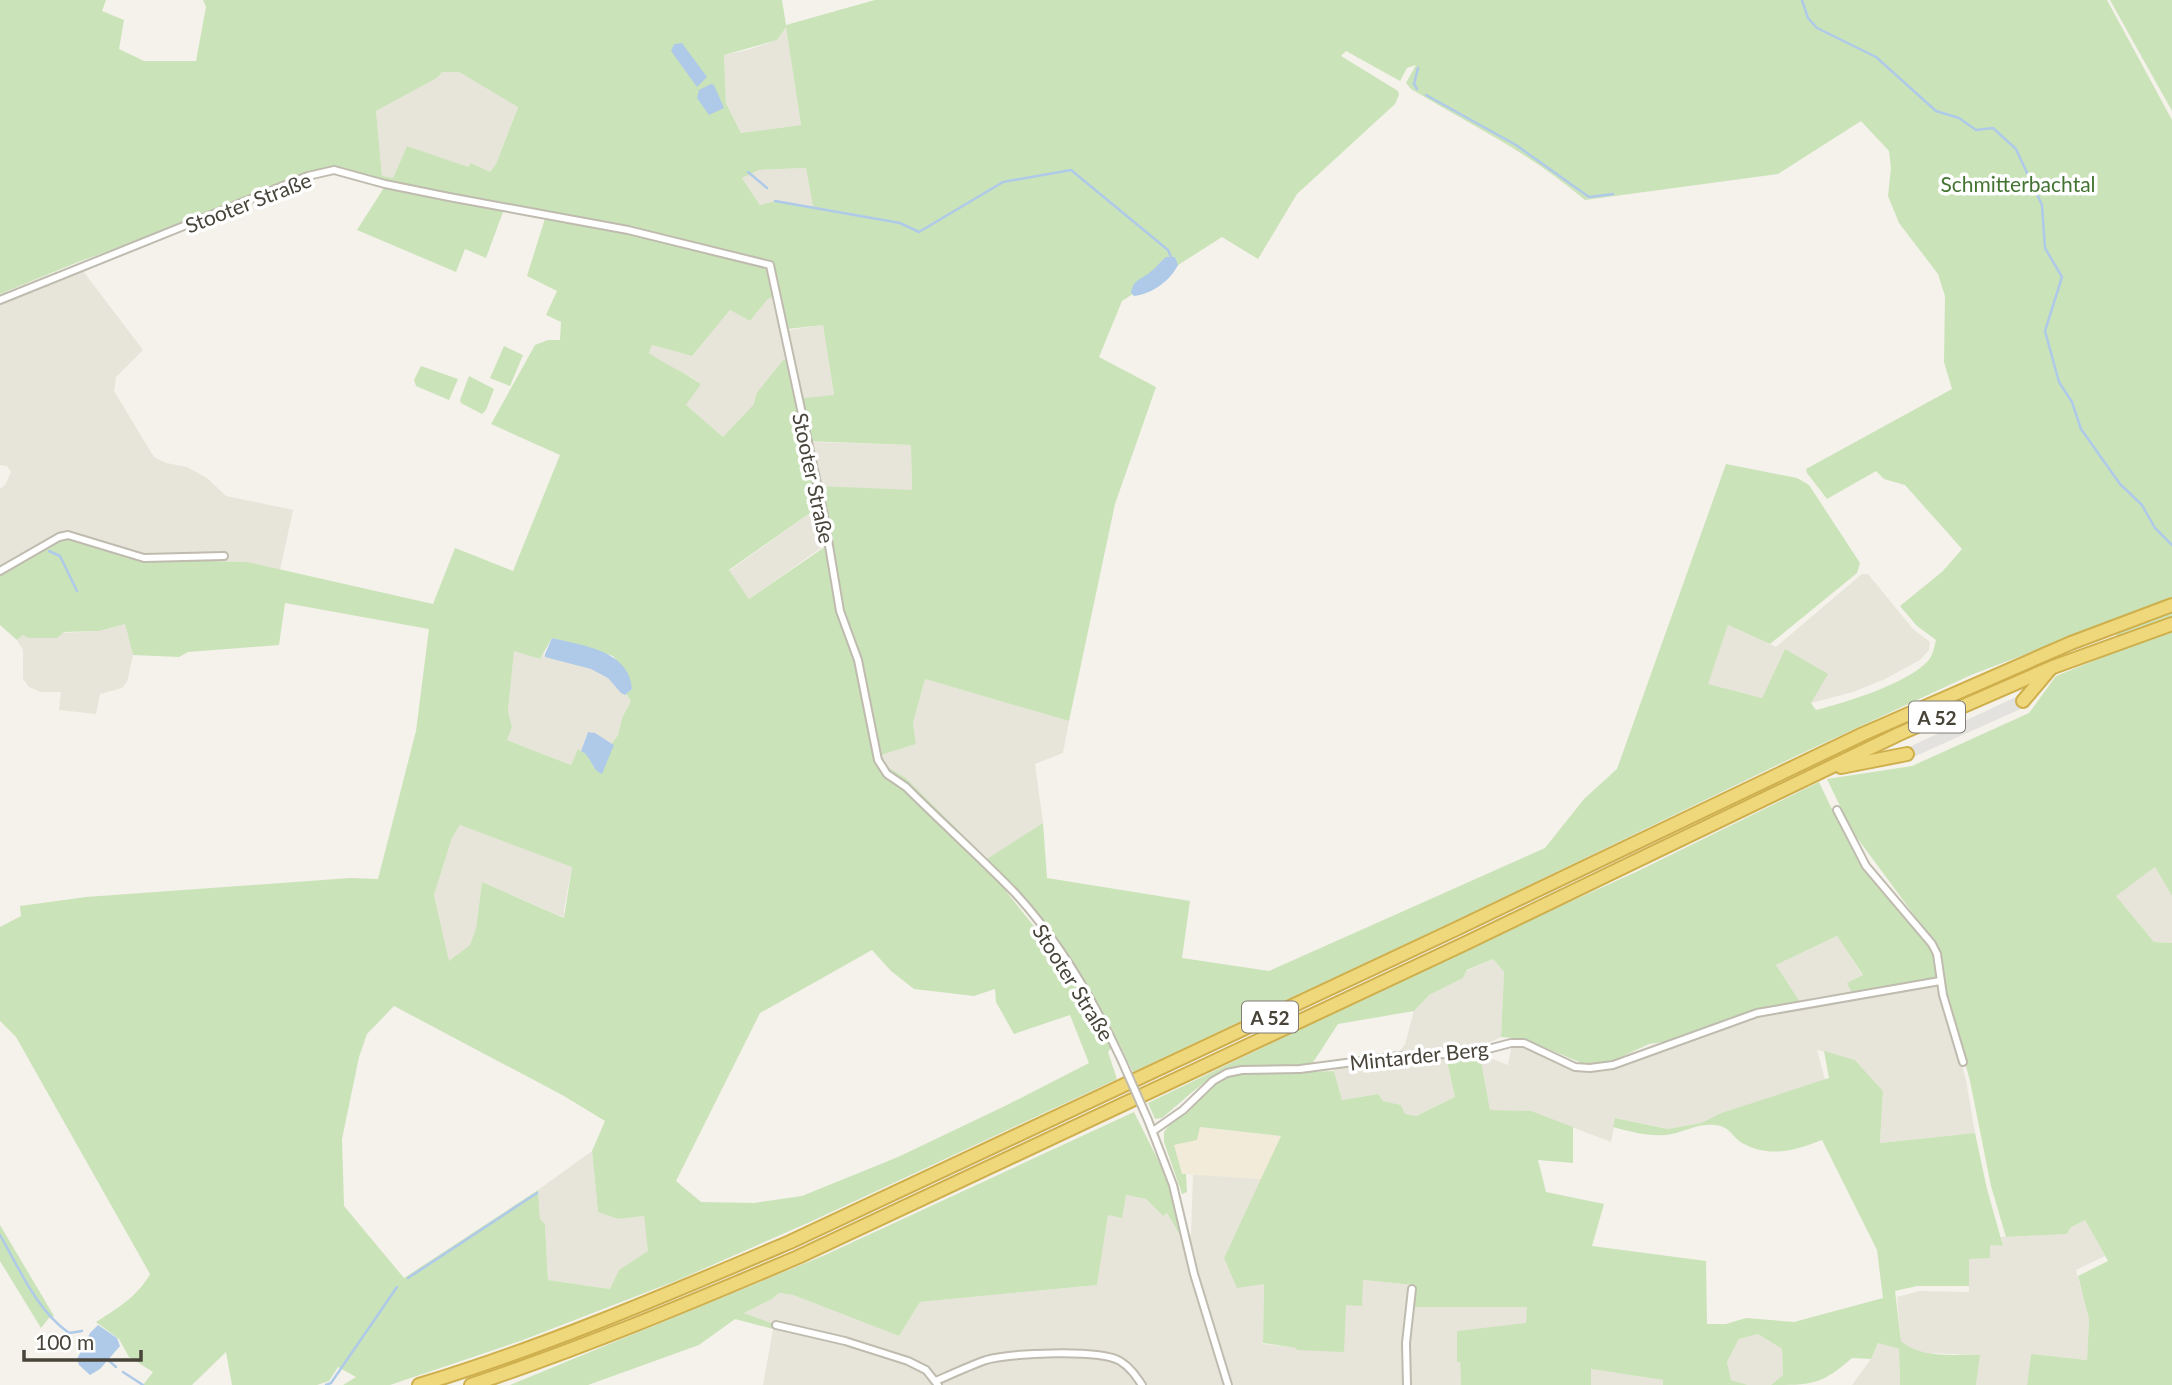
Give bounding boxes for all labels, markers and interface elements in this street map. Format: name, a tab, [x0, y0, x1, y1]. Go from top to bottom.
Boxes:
street label: Stooter Straße	[182, 167, 314, 237]
park label: Schmitterbachtal	[1940, 171, 2096, 196]
street label: Stooter Straße	[788, 410, 840, 546]
road number: A 52	[1909, 702, 1965, 732]
street label: Stooter Straße	[1028, 919, 1120, 1045]
road number: A 52	[1242, 1001, 1298, 1032]
street label: Mintarder Berg	[1348, 1035, 1490, 1075]
scale bar	[24, 1318, 142, 1362]
text: 100 m	[35, 1329, 94, 1354]

